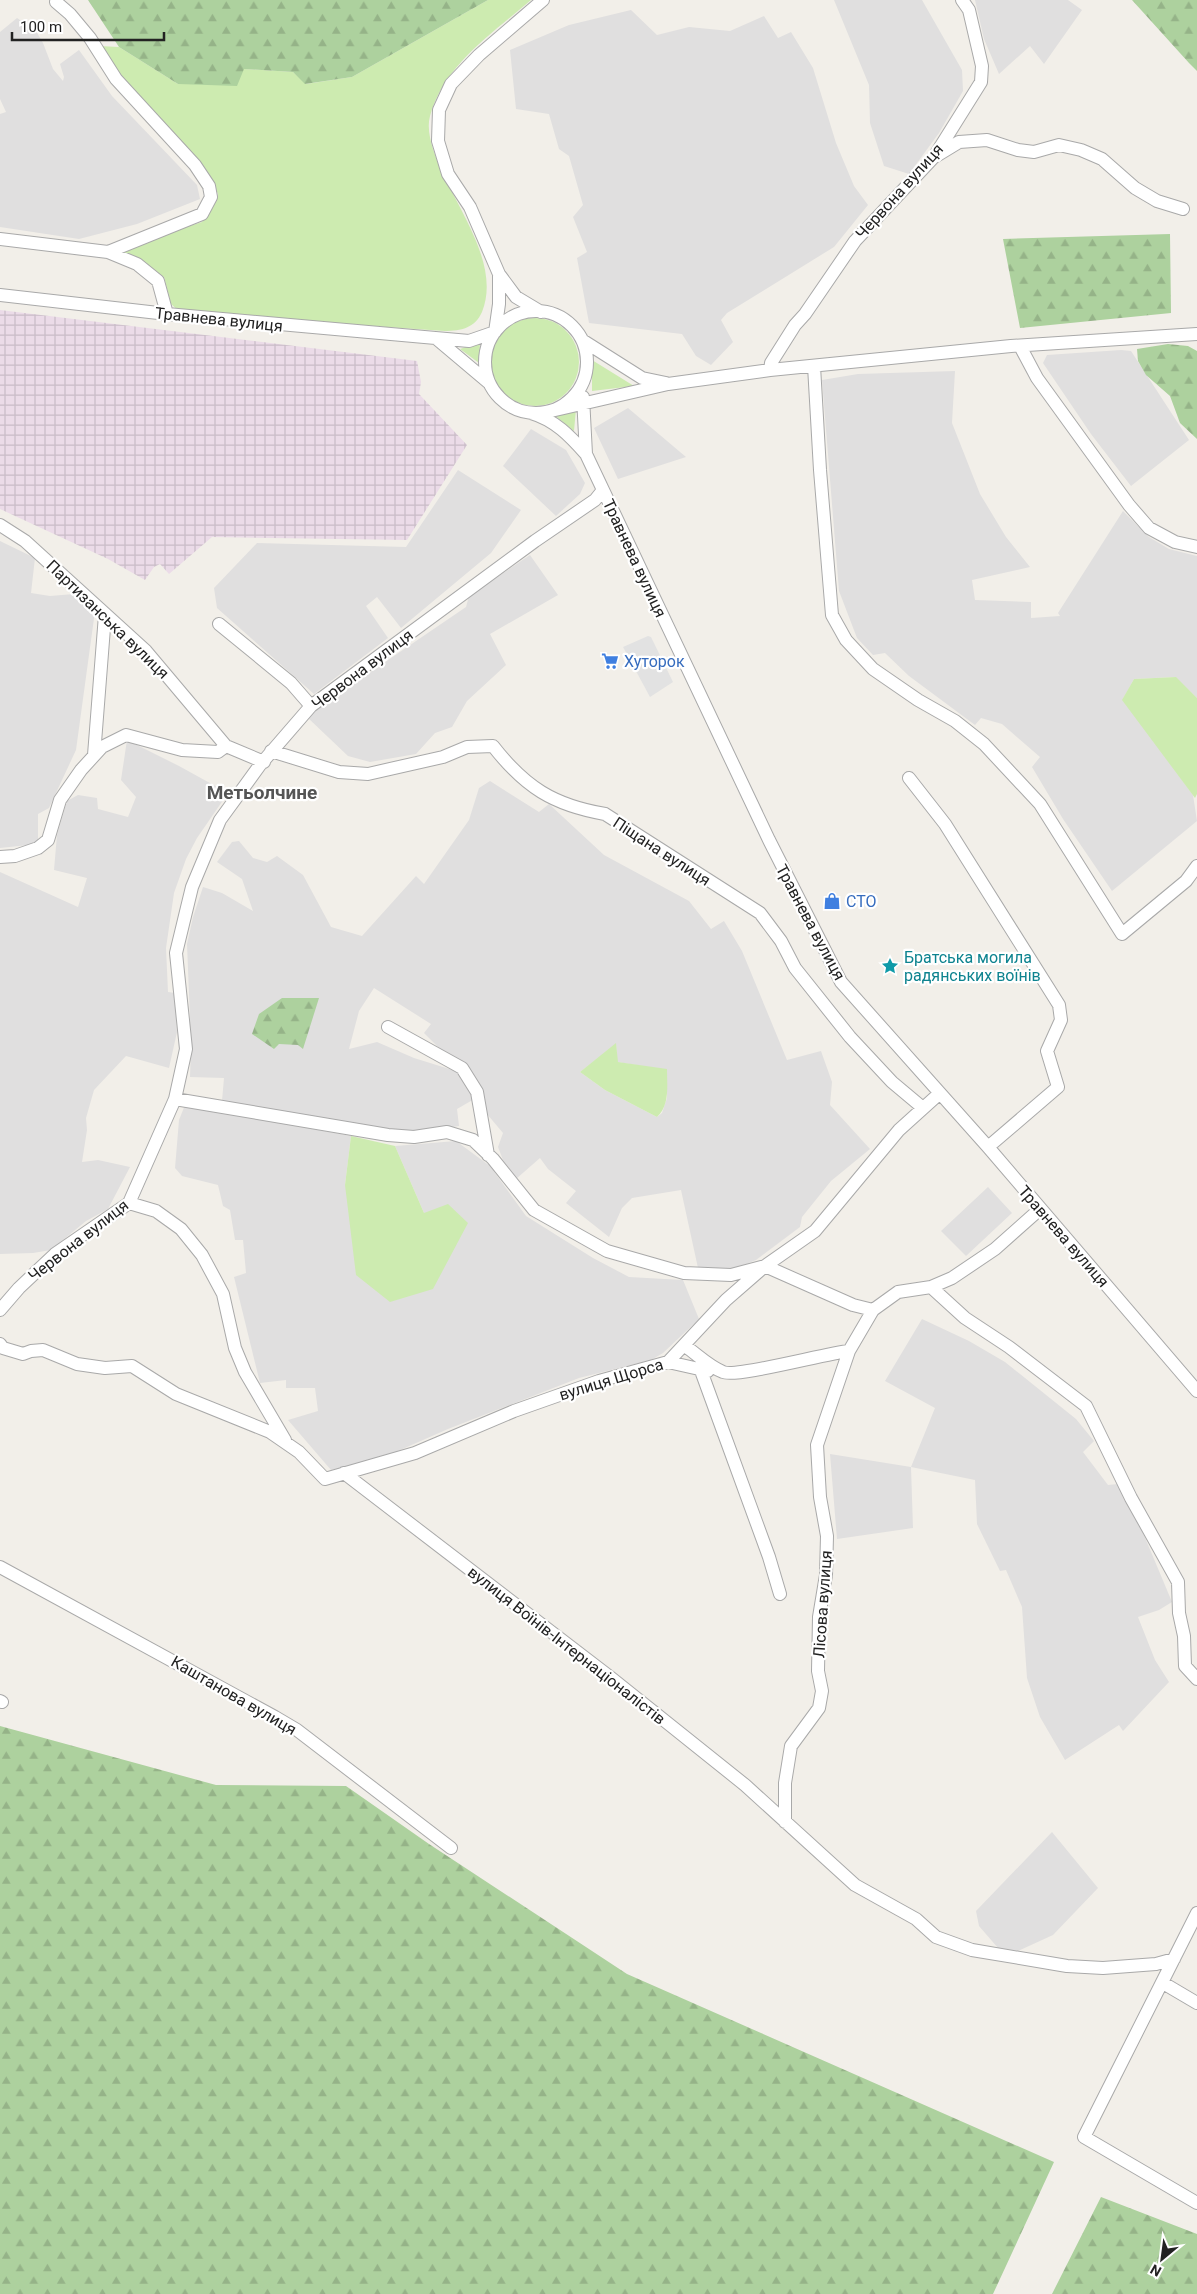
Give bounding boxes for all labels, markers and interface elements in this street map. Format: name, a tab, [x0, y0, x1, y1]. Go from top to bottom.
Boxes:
scale bar	[12, 10, 165, 42]
text: 100 m	[20, 18, 62, 36]
street label: Червона вулиця	[852, 140, 947, 243]
street label: Травнева вулиця	[154, 303, 284, 336]
street label: Травнева вулиця	[599, 496, 670, 620]
street label: Партизанська вулиця	[42, 556, 173, 683]
street label: Червона вулиця	[308, 625, 417, 714]
supermarket icon: Хуторок	[600, 651, 620, 671]
place label: Хуторок	[624, 652, 685, 671]
district label: Метьолчине	[207, 781, 317, 804]
street label: Піщана вулиця	[609, 813, 714, 890]
street label: Травнева вулиця	[772, 861, 849, 983]
shop icon: СТО	[822, 891, 842, 911]
place label: СТО	[846, 892, 877, 911]
place label: Братська могила радянських воїнів	[904, 948, 1041, 985]
place icon: Братська могила радянських воїнів	[880, 956, 900, 976]
street label: Травнева вулиця	[1014, 1182, 1113, 1291]
street label: Червона вулиця	[24, 1195, 132, 1285]
street label: вулиця Щорса	[557, 1355, 665, 1404]
street label: Лісова вулиця	[809, 1550, 836, 1658]
street label: вулиця Воїнів-Інтернаціоналістів	[464, 1562, 669, 1728]
street label: Каштанова вулиця	[168, 1652, 300, 1739]
north arrow	[1137, 2234, 1187, 2284]
text: N	[1147, 2261, 1164, 2280]

